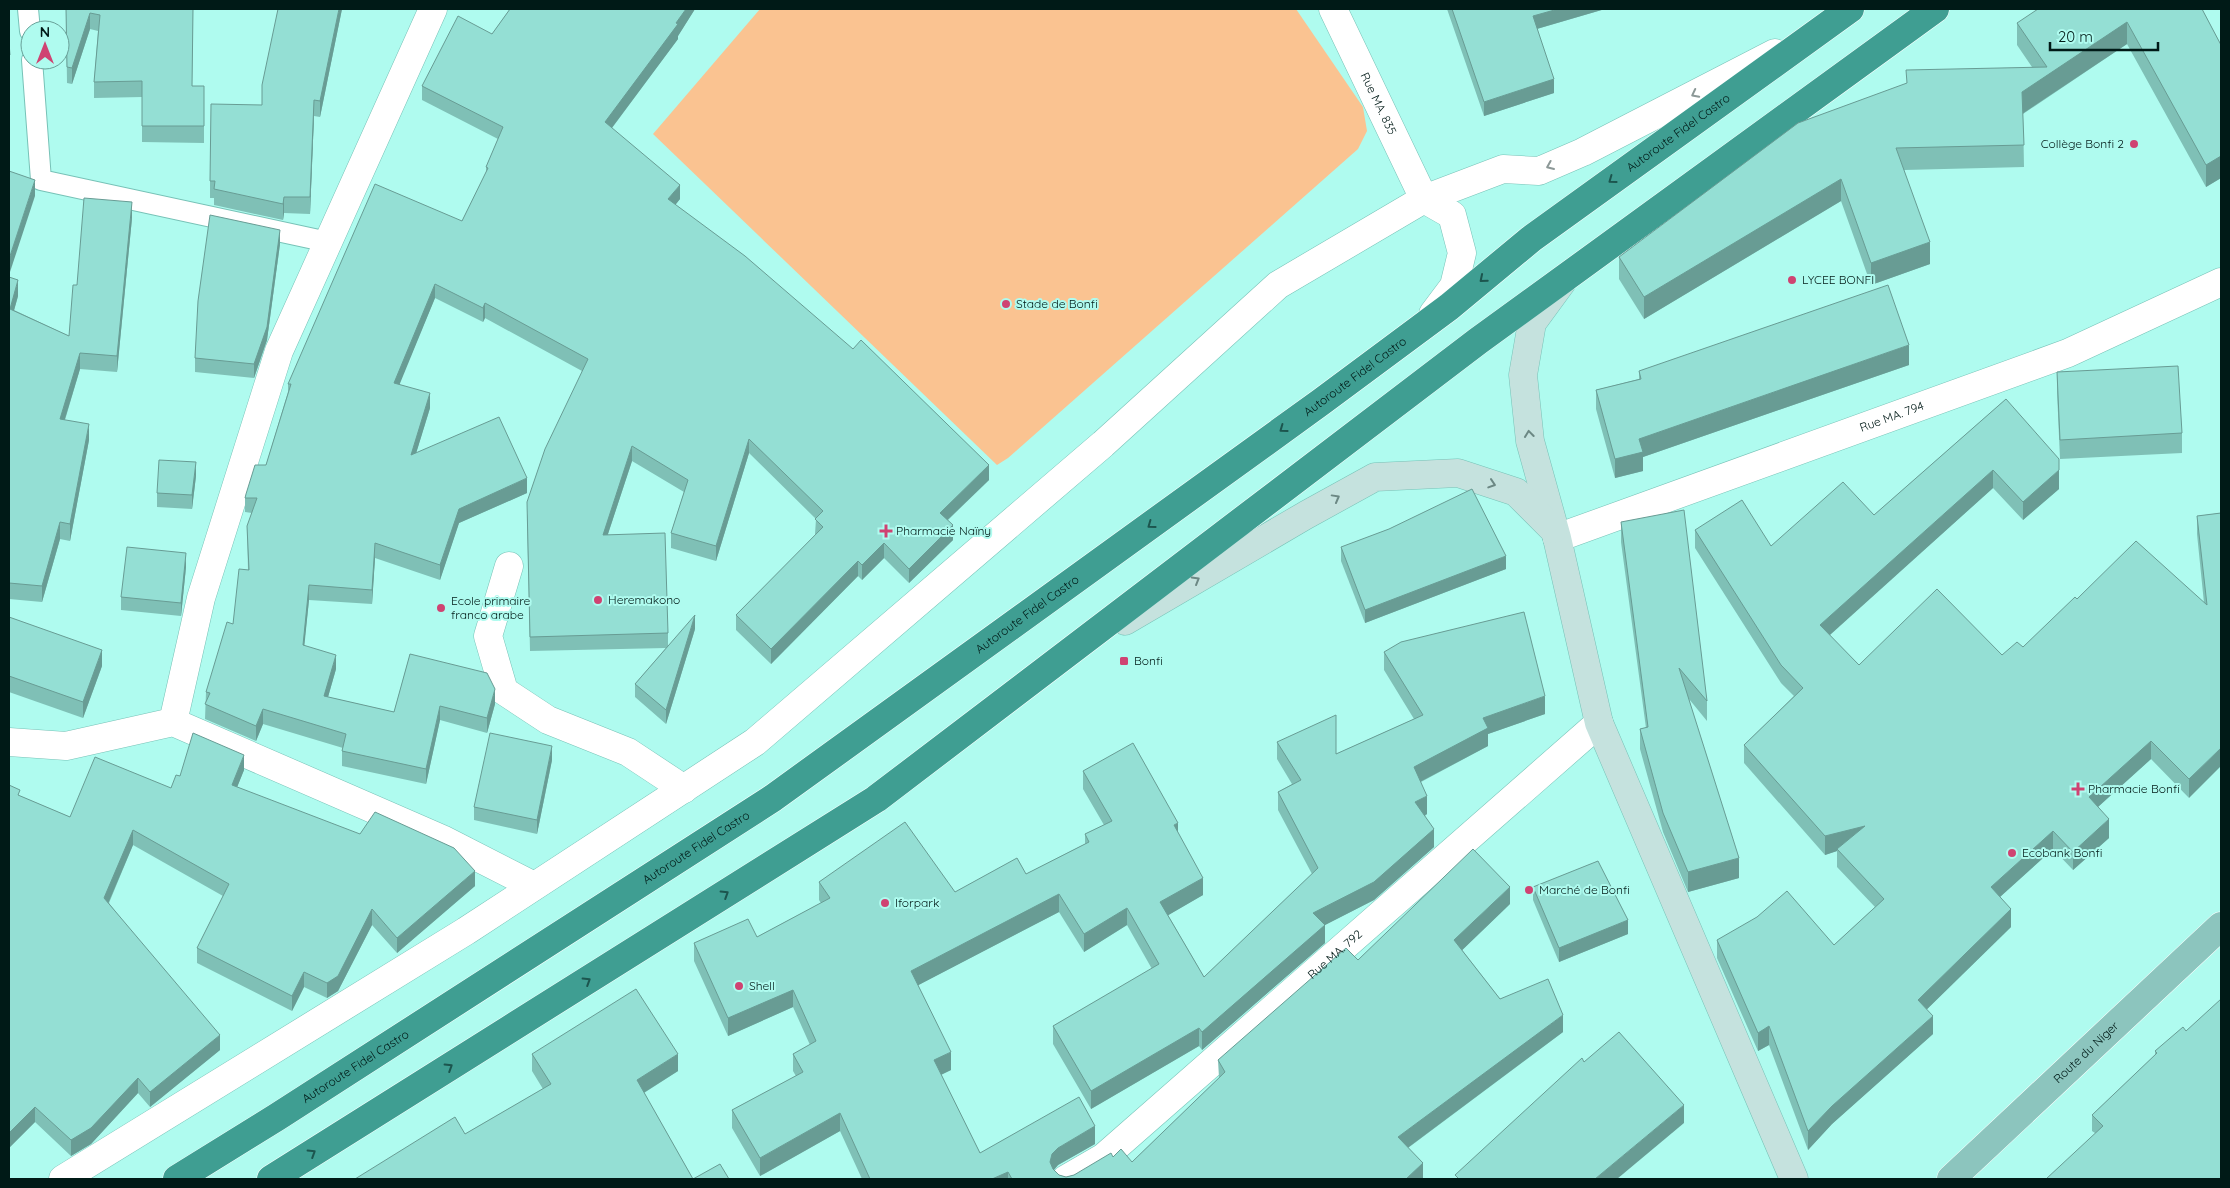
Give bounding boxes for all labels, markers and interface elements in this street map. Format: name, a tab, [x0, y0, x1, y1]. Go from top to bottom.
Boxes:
north arrow	[20, 20, 70, 70]
scale bar	[2050, 20, 2158, 52]
text: N	[40, 23, 50, 41]
text: 20 m	[2058, 27, 2093, 46]
street label: Rue MA. 835	[1358, 70, 1400, 137]
one-way arrow	[1691, 88, 1700, 98]
street label: Autoroute Fidel Castro	[1623, 90, 1733, 175]
place label: Collège Bonfi 2	[2041, 136, 2124, 151]
marker: Collège Bonfi 2	[2128, 138, 2140, 150]
one-way arrow	[1546, 160, 1555, 171]
one-way arrow	[1608, 174, 1618, 183]
place label: LYCEE BONFI	[1802, 272, 1874, 287]
one-way arrow	[1480, 273, 1489, 282]
marker: LYCEE BONFI	[1786, 274, 1798, 286]
place label: Stade de Bonfi	[1016, 296, 1098, 311]
marker: Stade de Bonfi	[1000, 298, 1012, 310]
street label: Autoroute Fidel Castro	[1300, 333, 1409, 419]
street label: Rue MA. 794	[1857, 398, 1926, 435]
one-way arrow	[1279, 423, 1289, 432]
one-way arrow	[1524, 430, 1535, 438]
one-way arrow	[1487, 478, 1495, 488]
one-way arrow	[1331, 494, 1340, 504]
one-way arrow	[1148, 518, 1157, 528]
place label: Pharmacie Naïny	[896, 523, 991, 538]
marker: Pharmacie Naïny	[880, 525, 892, 537]
street label: Autoroute Fidel Castro	[972, 571, 1082, 656]
one-way arrow	[1191, 576, 1200, 586]
place label: Heremakono	[608, 592, 680, 607]
place label: Ecole primaire franco arabe	[451, 593, 531, 622]
marker: Heremakono	[592, 594, 604, 606]
marker: Ecole primaire franco arabe	[435, 602, 447, 614]
place label: Bonfi	[1134, 653, 1163, 668]
marker: Bonfi	[1118, 655, 1130, 667]
place label: Pharmacie Bonfi	[2088, 781, 2180, 796]
marker: Pharmacie Bonfi	[2072, 783, 2084, 795]
street label: Autoroute Fidel Castro	[640, 807, 752, 887]
place label: Ecobank Bonfi	[2022, 845, 2102, 860]
marker: Ecobank Bonfi	[2006, 847, 2018, 859]
place label: Marché de Bonfi	[1539, 882, 1630, 897]
marker: Marché de Bonfi	[1523, 884, 1535, 896]
one-way arrow	[719, 891, 728, 901]
place label: Iforpark	[895, 895, 939, 910]
marker: Iforpark	[879, 897, 891, 909]
street label: Rue MA. 792	[1304, 926, 1365, 982]
one-way arrow	[582, 977, 591, 987]
place label: Shell	[749, 978, 775, 993]
marker: Shell	[733, 980, 745, 992]
street label: Route du Niger	[2050, 1018, 2122, 1086]
street label: Autoroute Fidel Castro	[299, 1026, 412, 1106]
one-way arrow	[444, 1064, 453, 1073]
one-way arrow	[306, 1150, 315, 1160]

